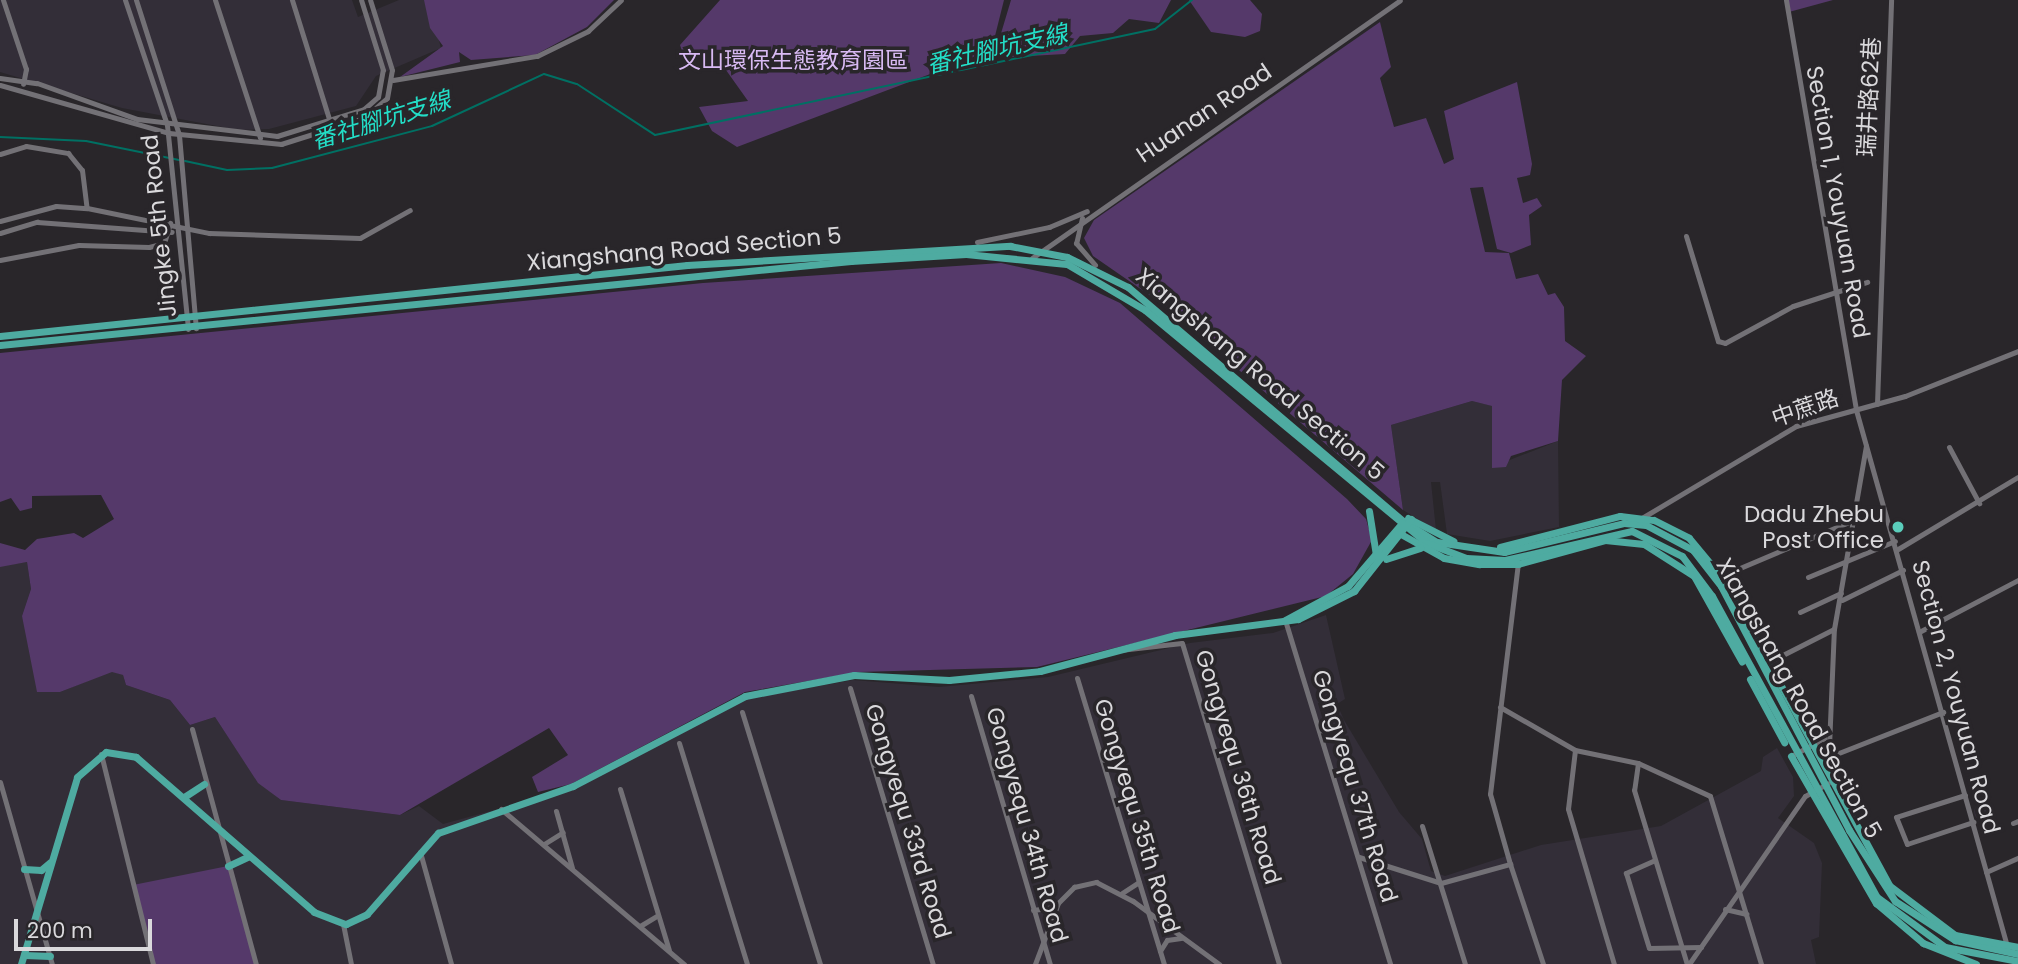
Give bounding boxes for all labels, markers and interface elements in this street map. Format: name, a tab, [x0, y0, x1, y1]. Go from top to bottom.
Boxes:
water label: 番社腳坑支線	[924, 19, 1070, 79]
street label: 瑞井路62巷	[1852, 36, 1886, 158]
park label: 文山環保生態教育園區	[678, 46, 908, 74]
street label: Huanan Road	[1131, 58, 1277, 168]
street label: Section 1, Youyuan Road	[1800, 64, 1876, 340]
water label: 番社腳坑支線	[308, 85, 454, 155]
street label: Jingke 5th Road	[136, 133, 182, 319]
street label: Xiangshang Road Section 5	[525, 221, 843, 277]
street label: Xiangshang Road Section 5	[1130, 262, 1390, 486]
street label: 中蔗路	[1768, 384, 1842, 432]
place label: Dadu Zhebu Post Office	[1744, 500, 1884, 554]
marker: Dadu Zhebu Post Office	[1890, 519, 1906, 535]
street label: Xiangshang Road Section 5	[1710, 553, 1888, 843]
street label: Section 2, Youyuan Road	[1906, 557, 2006, 837]
street label: Gongyequ 36th Road	[1189, 646, 1287, 888]
street label: Gongyequ 37th Road	[1306, 666, 1404, 906]
street label: Gongyequ 35th Road	[1088, 696, 1186, 936]
street label: Gongyequ 33rd Road	[859, 700, 957, 942]
street label: Gongyequ 34th Road	[980, 704, 1074, 946]
scale bar	[18, 904, 156, 948]
text: 200 m	[27, 916, 93, 945]

